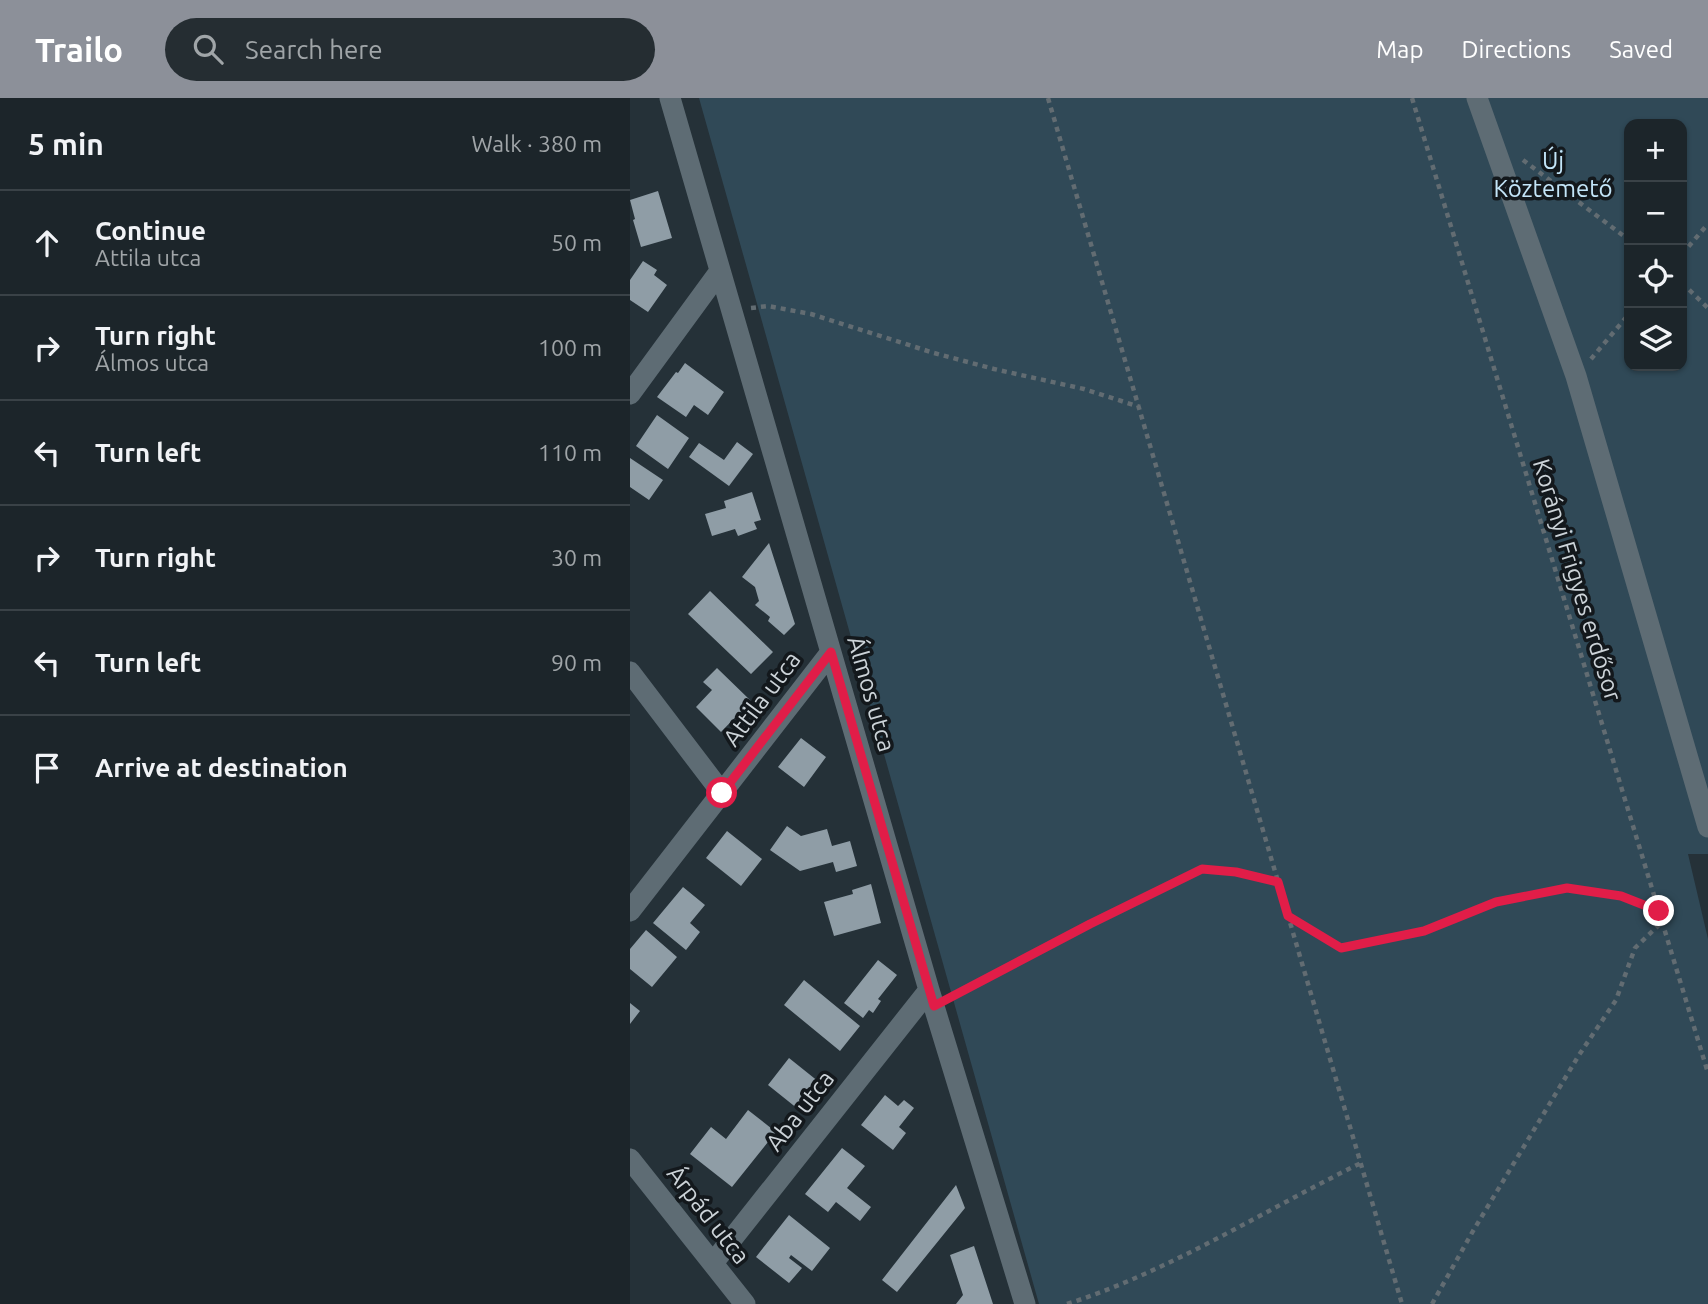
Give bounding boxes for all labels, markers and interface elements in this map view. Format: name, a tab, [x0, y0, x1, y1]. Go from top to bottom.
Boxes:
search box	[165, 18, 655, 81]
icon: search	[189, 30, 227, 68]
text: Trailo	[35, 31, 123, 68]
text: Search here	[245, 35, 383, 64]
text: Map	[1376, 36, 1423, 63]
text: Directions	[1461, 36, 1571, 63]
text: Saved	[1609, 36, 1673, 63]
map controls	[1624, 119, 1687, 371]
button: +	[1624, 119, 1687, 182]
text: 5 min	[28, 127, 104, 161]
text: Walk · 380 m	[471, 131, 602, 156]
park label: Új Köztemető	[1493, 146, 1613, 202]
button: −	[1624, 182, 1687, 245]
text: Continue	[95, 216, 206, 245]
icon: ahead	[28, 224, 66, 262]
text: 50 m	[551, 230, 602, 255]
text: Attila utca	[95, 245, 201, 270]
button: locate	[1624, 245, 1687, 308]
button: layers	[1624, 308, 1687, 371]
text: Turn right	[95, 321, 216, 350]
icon: right	[28, 329, 66, 367]
text: 100 m	[538, 335, 602, 360]
text: Álmos utca	[95, 350, 209, 375]
icon: left	[28, 434, 66, 472]
text: Turn left	[95, 438, 201, 467]
text: 110 m	[538, 440, 602, 465]
street label: Korányi Frigyes erdősor	[1528, 456, 1627, 704]
icon: right	[28, 539, 66, 577]
text: Turn right	[95, 543, 216, 572]
text: 30 m	[551, 545, 602, 570]
street label: Álmos utca	[842, 633, 902, 755]
icon: left	[28, 644, 66, 682]
street label: Attila utca	[717, 646, 806, 751]
text: Turn left	[95, 648, 201, 677]
text: 90 m	[551, 650, 602, 675]
icon: arrive	[28, 749, 66, 787]
text: Arrive at destination	[95, 753, 348, 782]
route start	[706, 777, 737, 808]
route end	[1643, 895, 1674, 926]
street label: Aba utca	[760, 1065, 839, 1156]
street label: Árpád utca	[662, 1160, 756, 1269]

